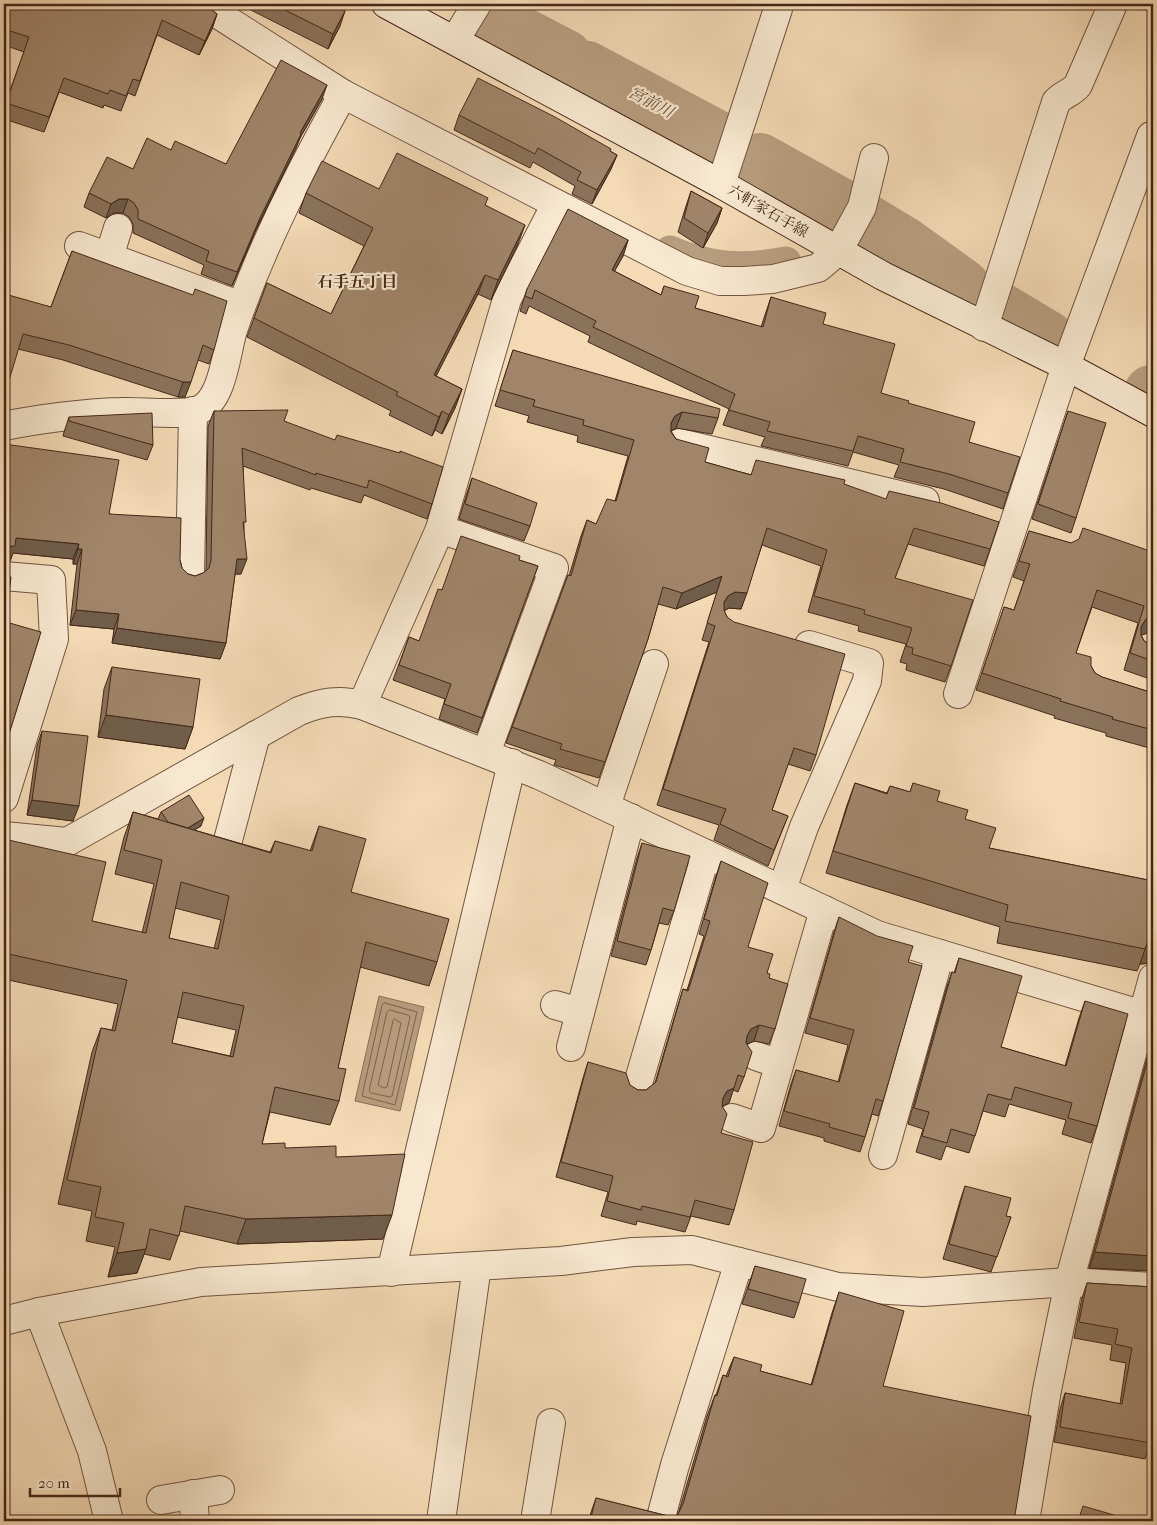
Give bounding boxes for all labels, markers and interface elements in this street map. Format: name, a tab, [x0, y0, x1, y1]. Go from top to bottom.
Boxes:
water label: 宮前川	[625, 82, 678, 123]
street label: 六軒家石手線	[725, 181, 811, 241]
district label: 石手五丁目	[317, 272, 397, 291]
scale bar	[30, 1465, 120, 1497]
text: 20 m	[38, 1474, 70, 1492]

